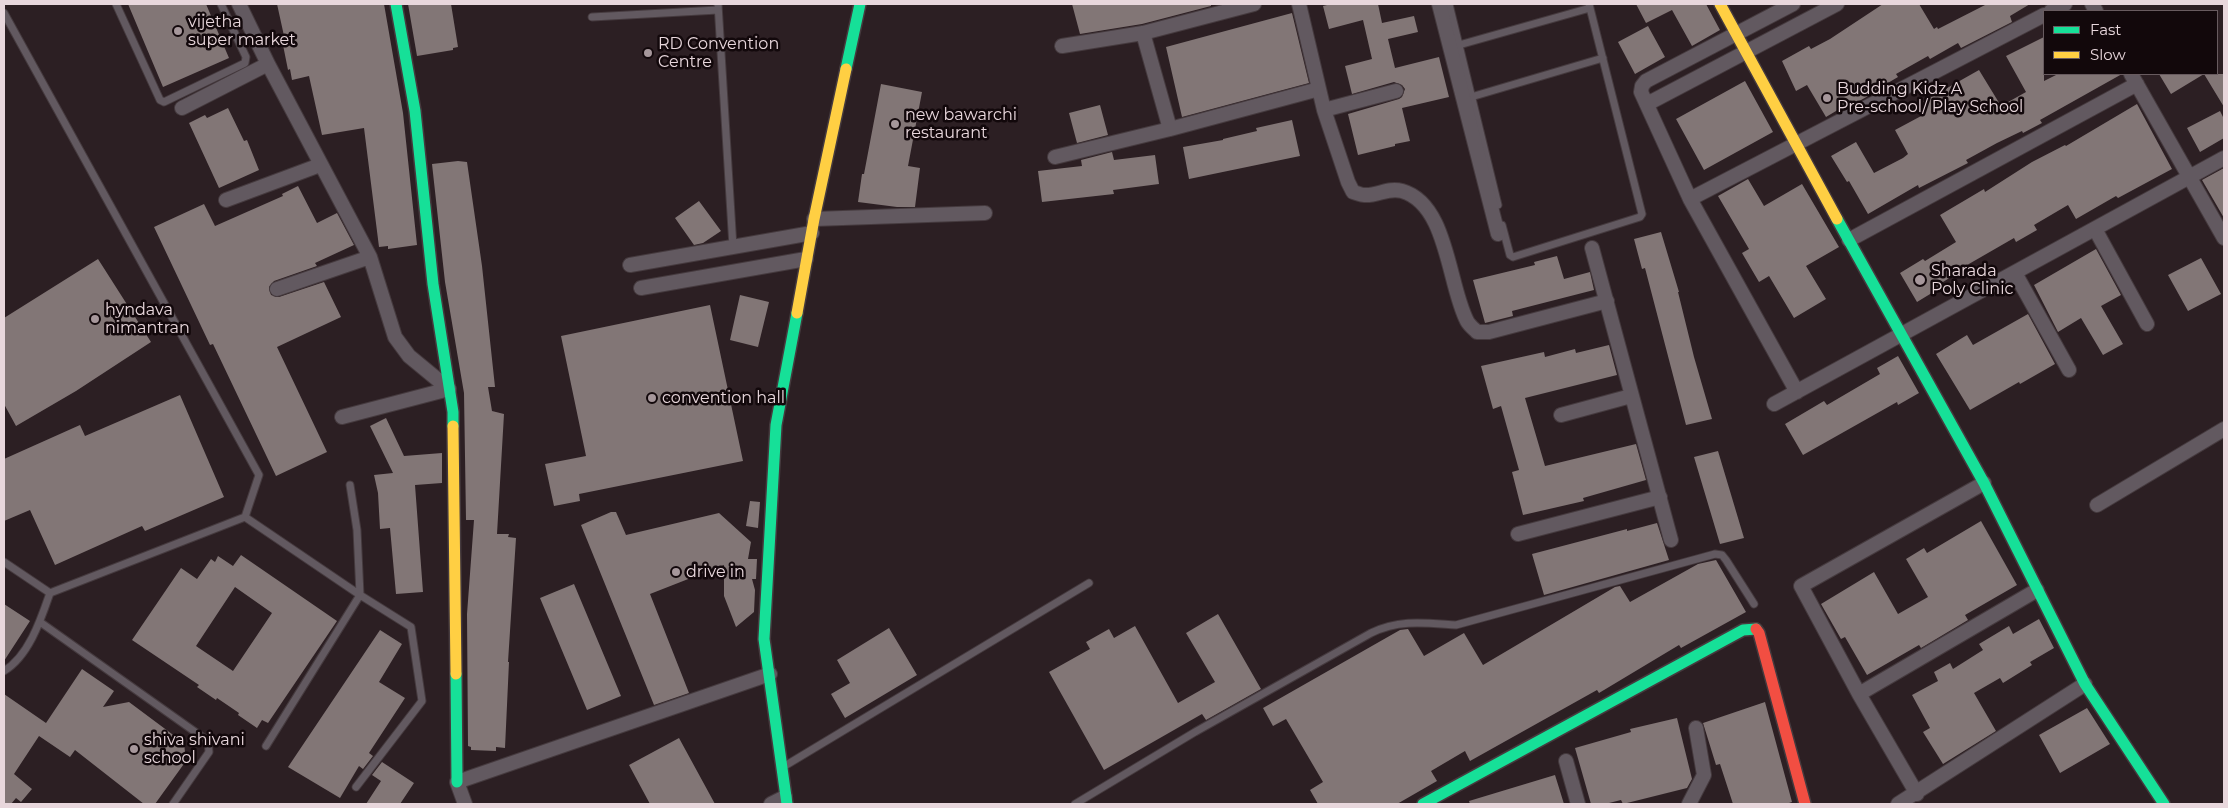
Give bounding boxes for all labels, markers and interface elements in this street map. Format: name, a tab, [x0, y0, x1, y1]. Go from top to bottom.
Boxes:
legend	[2043, 10, 2218, 75]
place label: vijetha super market	[188, 12, 296, 50]
text: Fast	[2090, 20, 2121, 39]
marker: vijetha super market	[172, 25, 184, 37]
place label: RD Convention Centre	[658, 34, 779, 72]
text: Slow	[2090, 45, 2126, 64]
marker: RD Convention Centre	[642, 47, 654, 59]
place label: Budding Kidz A Pre-school/ Play School	[1837, 79, 2023, 117]
marker: Budding Kidz A Pre-school/ Play School	[1821, 92, 1833, 104]
place label: new bawarchi restaurant	[905, 105, 1017, 143]
marker: new bawarchi restaurant	[889, 118, 901, 130]
place label: Sharada Poly Clinic	[1931, 261, 2013, 299]
marker: Sharada Poly Clinic	[1913, 273, 1927, 287]
place label: hyndava nimantran	[105, 300, 190, 338]
marker: hyndava nimantran	[89, 313, 101, 325]
place label: convention hall	[662, 388, 785, 408]
marker: convention hall	[646, 392, 658, 404]
place label: drive in	[686, 562, 745, 582]
marker: drive in	[670, 566, 682, 578]
place label: shiva shivani school	[144, 730, 245, 768]
marker: shiva shivani school	[128, 743, 140, 755]

